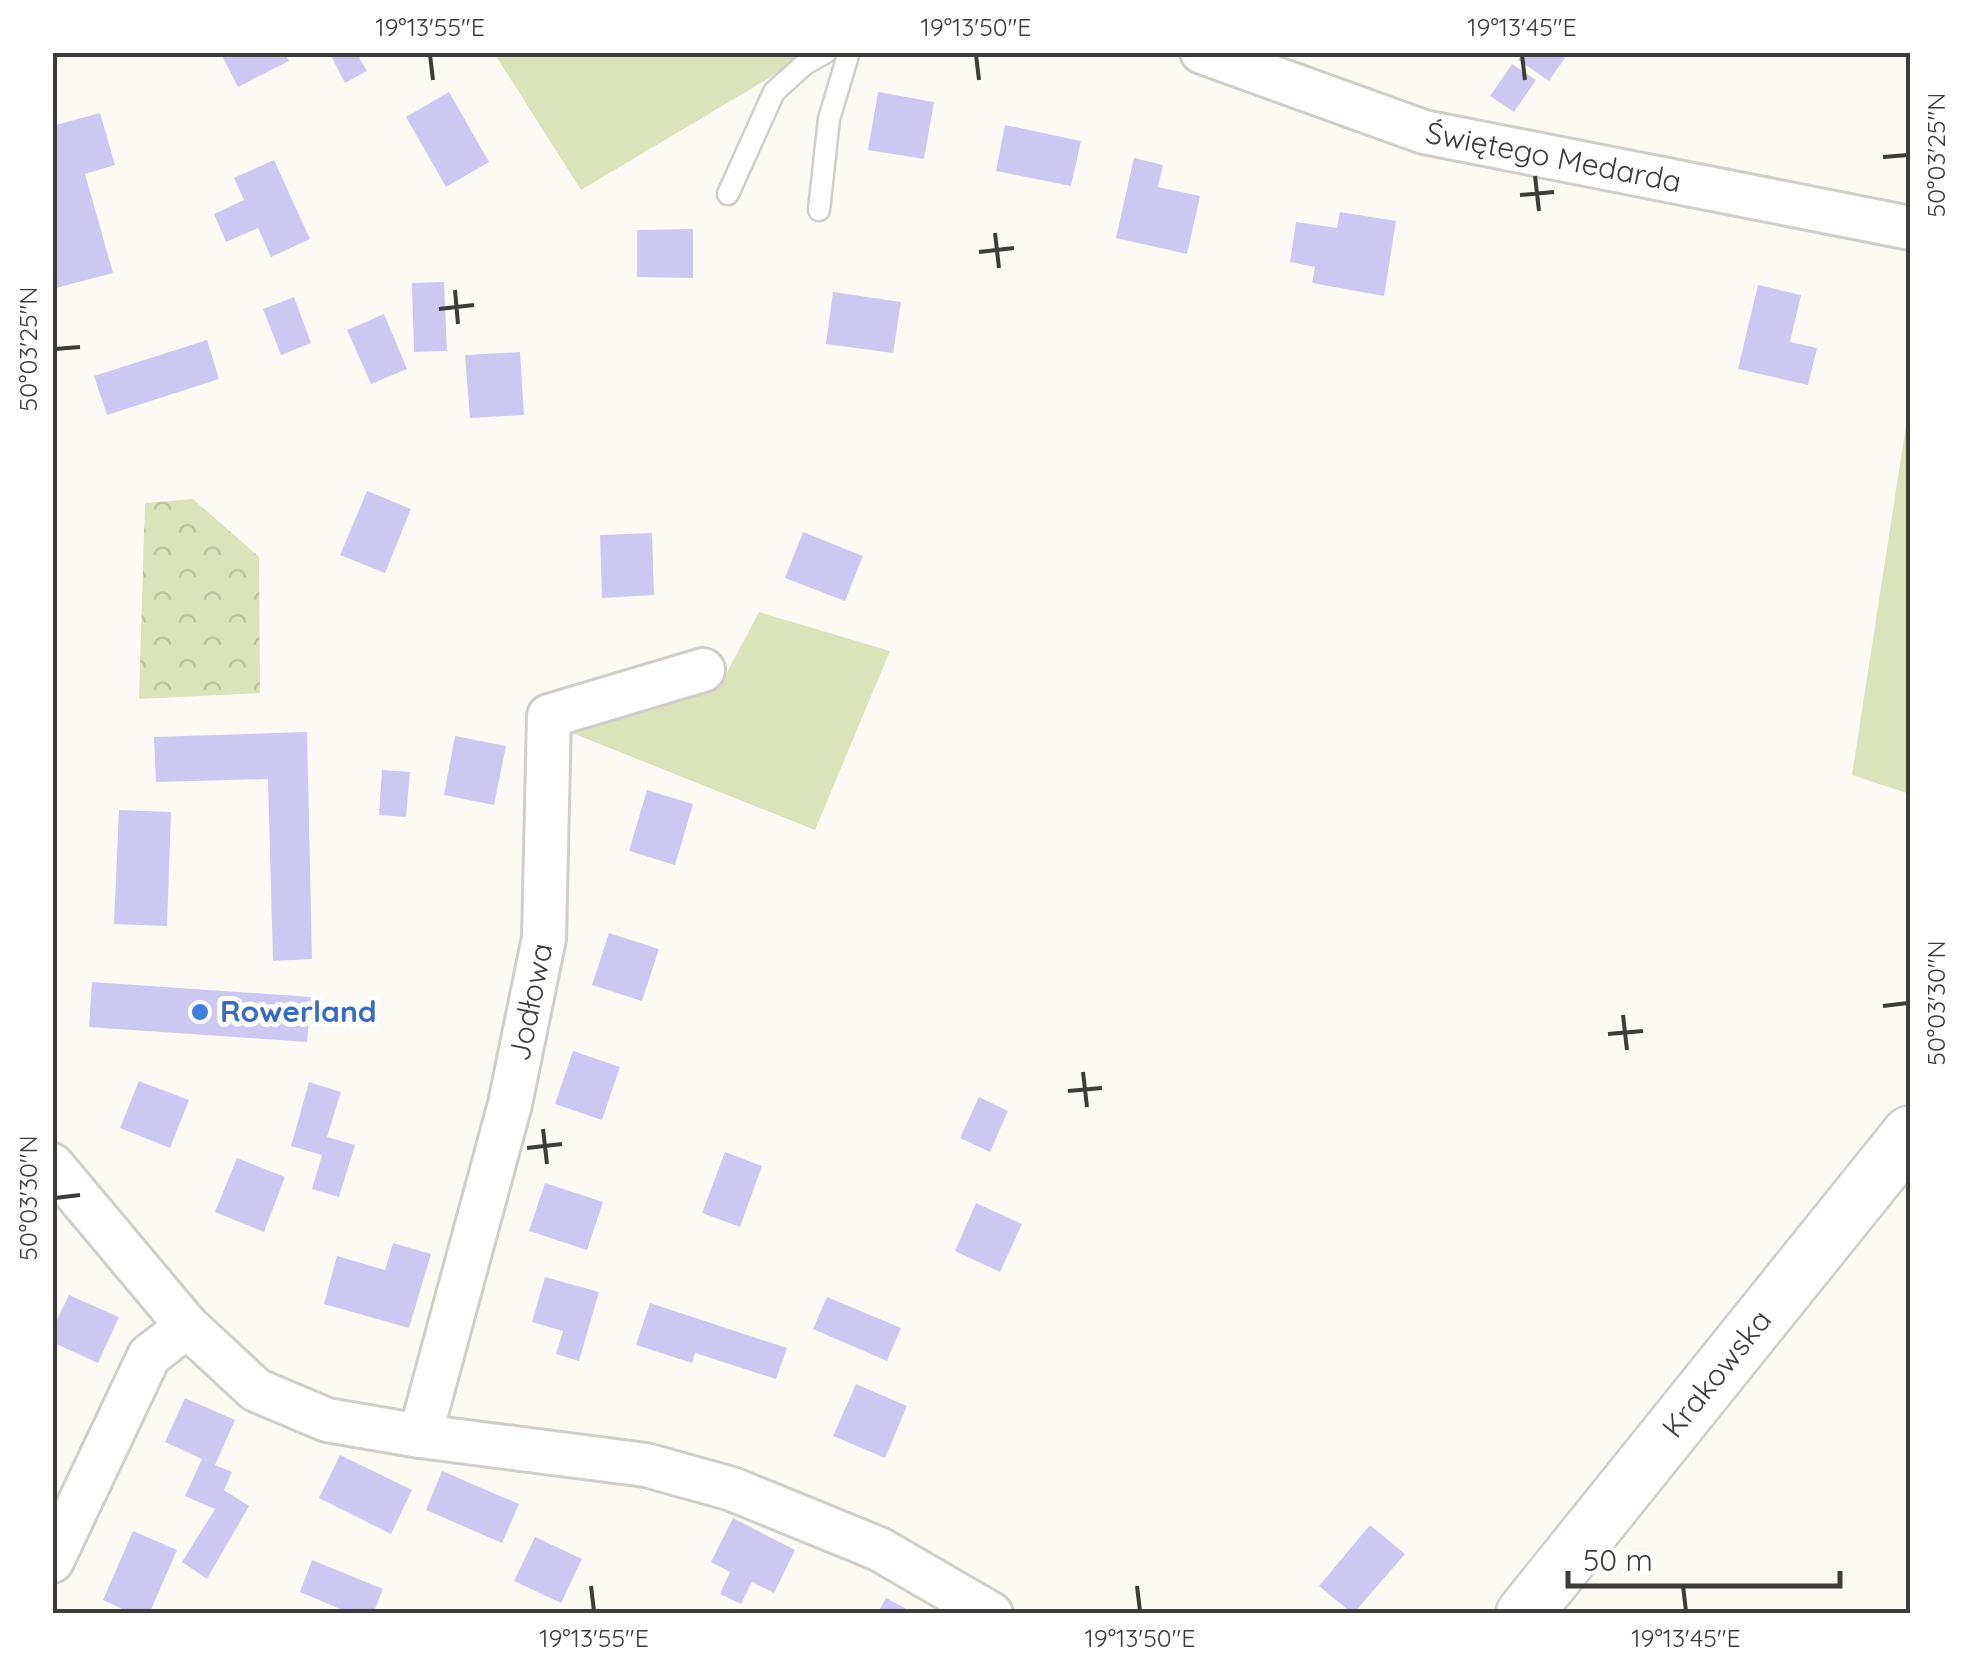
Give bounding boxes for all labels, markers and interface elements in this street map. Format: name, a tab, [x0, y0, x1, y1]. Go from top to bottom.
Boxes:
text: 19°13'55"E	[375, 11, 485, 42]
text: 19°13'50"E	[921, 11, 1031, 42]
text: 19°13'45"E	[1467, 11, 1577, 42]
text: 50°03'25"N	[1920, 93, 1951, 217]
street label: Świętego Medarda	[1423, 113, 1685, 200]
text: 50°03'25"N	[12, 287, 43, 411]
street label: Jodłowa	[499, 940, 560, 1064]
text: 50°03'30"N	[1920, 940, 1951, 1066]
place label: Rowerland	[220, 992, 377, 1030]
marker: Rowerland	[189, 1001, 211, 1023]
text: 50°03'30"N	[12, 1135, 43, 1261]
street label: Krakowska	[1653, 1302, 1779, 1445]
scale bar	[1568, 1526, 1840, 1588]
text: 50 m	[1583, 1541, 1653, 1579]
text: 19°13'55"E	[539, 1622, 649, 1653]
text: 19°13'50"E	[1085, 1622, 1195, 1653]
text: 19°13'45"E	[1631, 1622, 1741, 1653]

